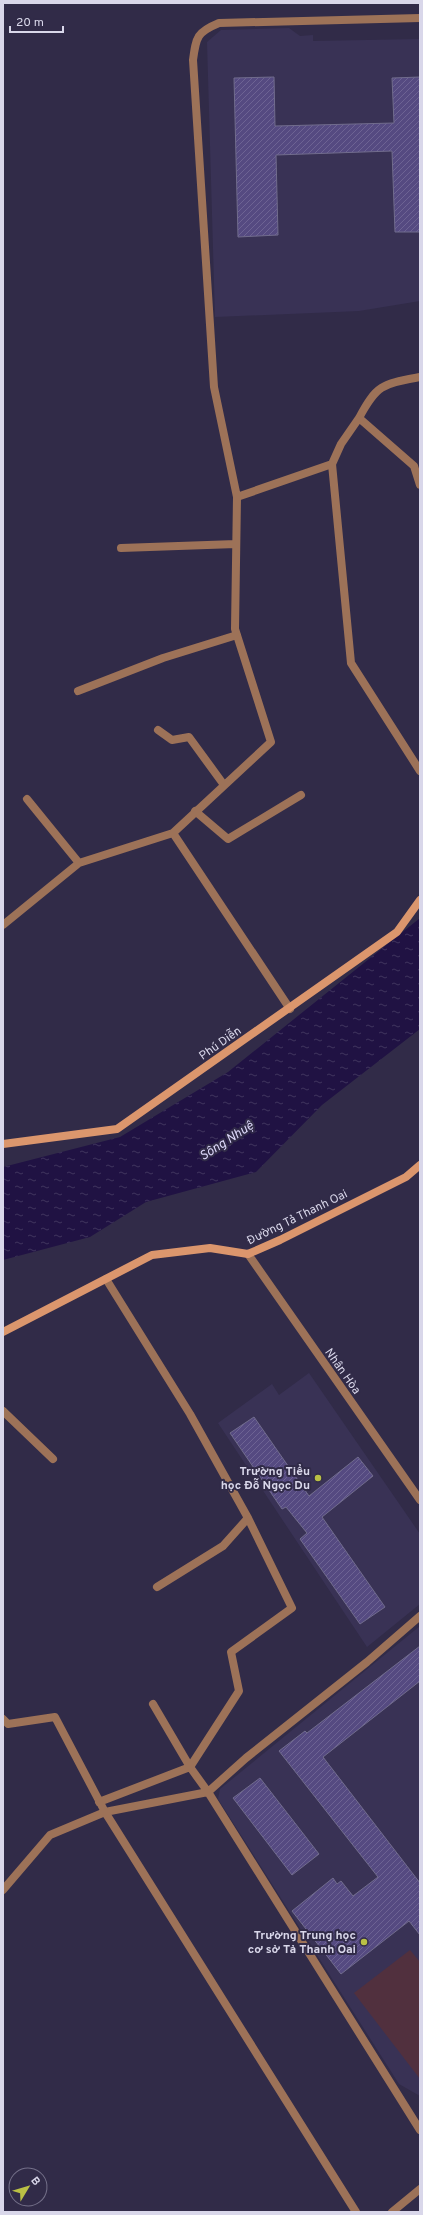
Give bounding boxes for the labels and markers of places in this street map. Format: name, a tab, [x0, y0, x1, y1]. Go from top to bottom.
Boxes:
place label: Trường Tiểu học Đỗ Ngọc Du	[221, 1464, 310, 1494]
marker: Trường Tiểu học Đỗ Ngọc Du	[313, 1473, 323, 1483]
place label: Trường Trung học cơ sở Tả Thanh Oai	[248, 1928, 356, 1958]
marker: Trường Trung học cơ sở Tả Thanh Oai	[359, 1937, 369, 1947]

